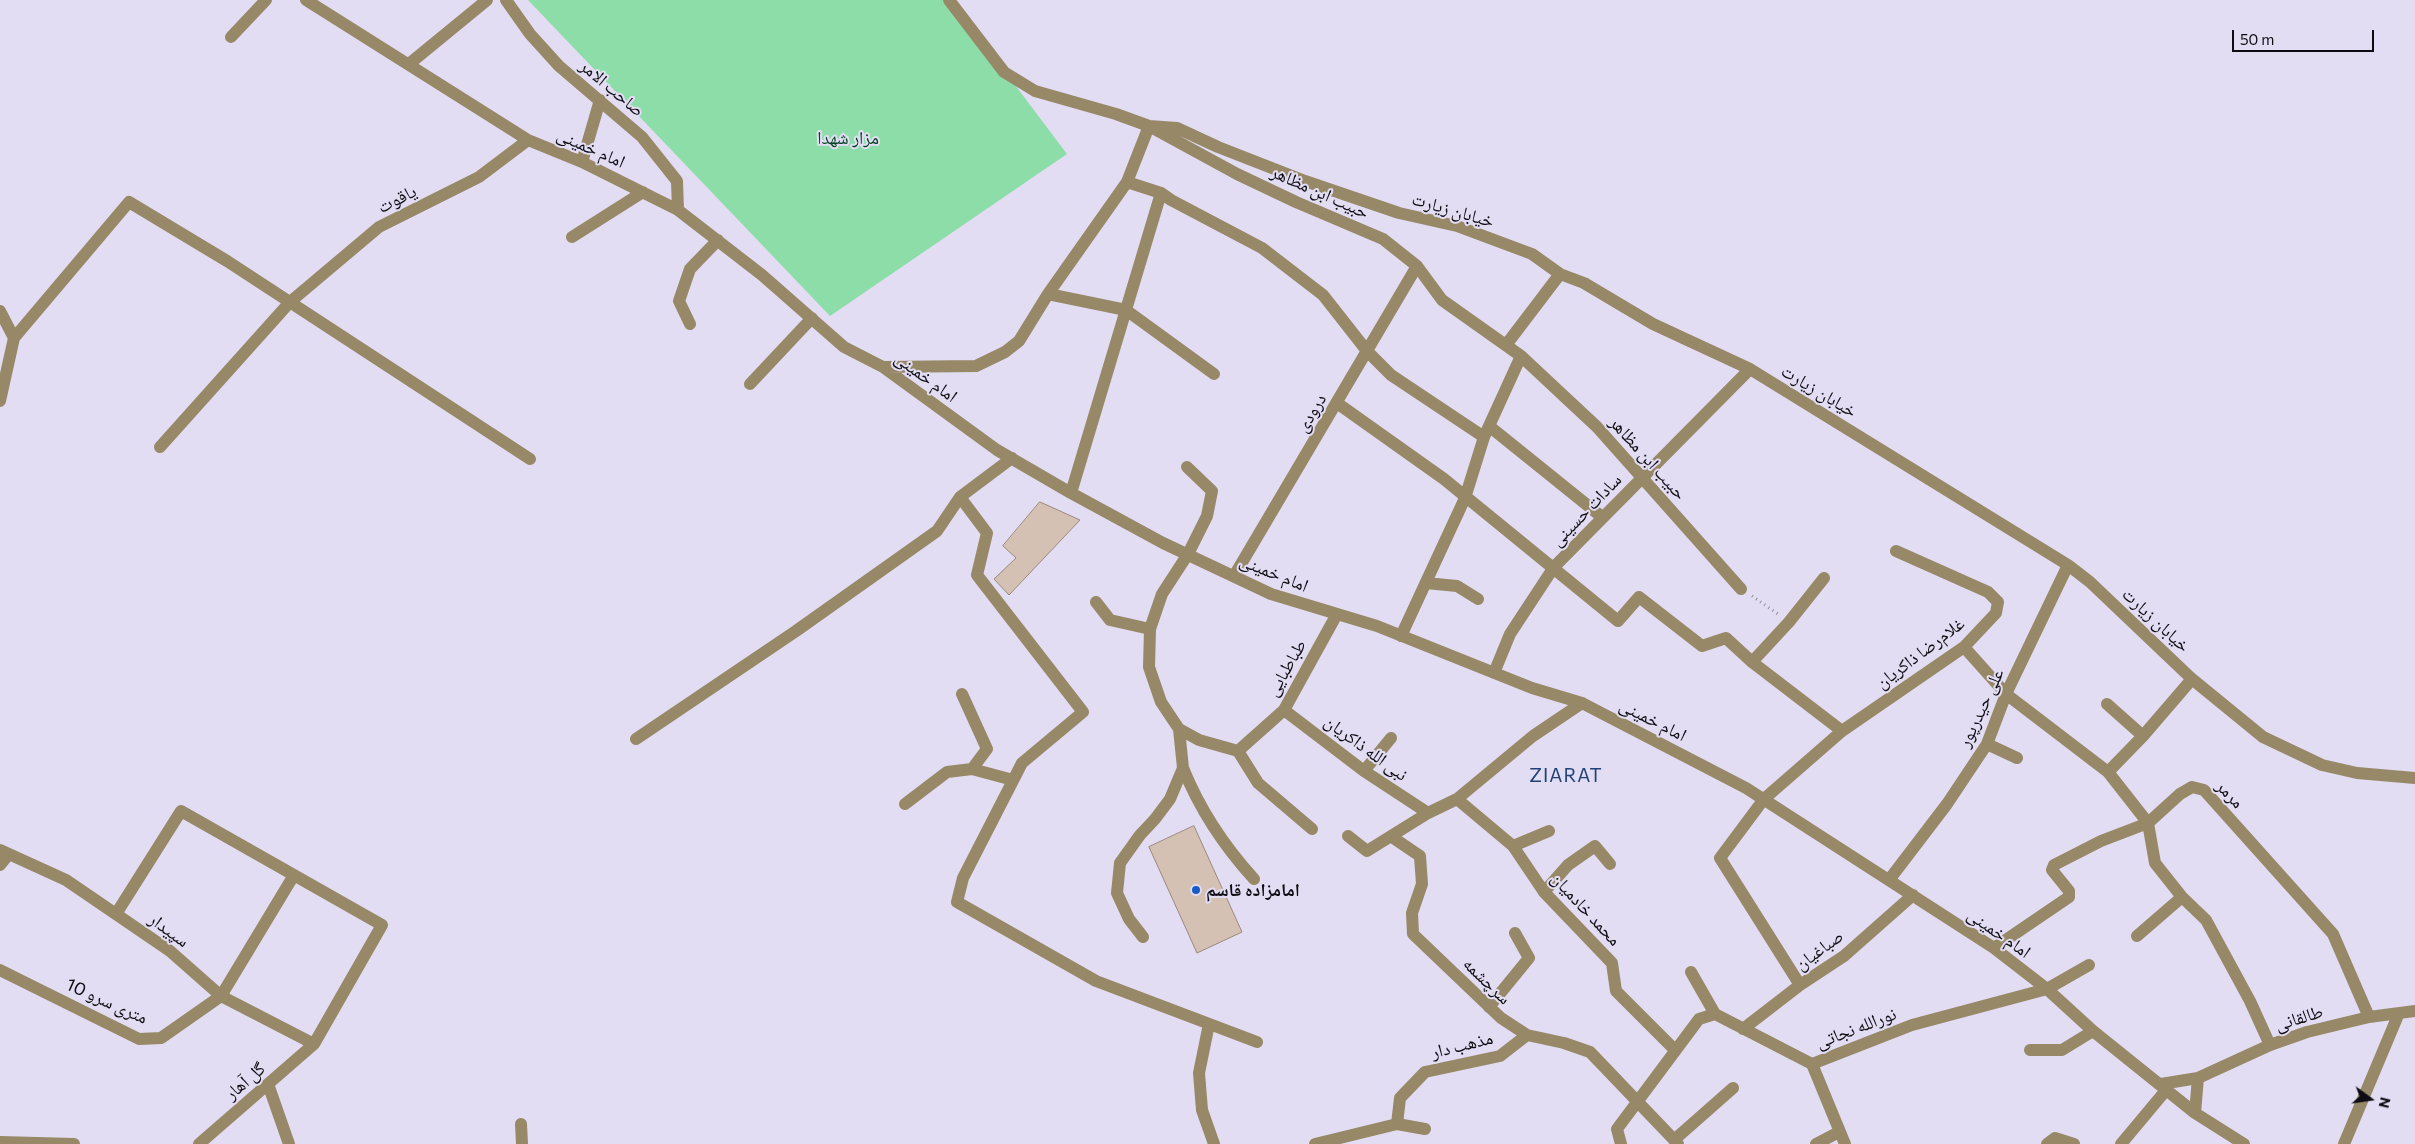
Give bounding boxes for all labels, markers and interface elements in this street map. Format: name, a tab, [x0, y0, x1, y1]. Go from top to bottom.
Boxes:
scale bar	[2235, 20, 2378, 52]
text: 50 m	[2240, 30, 2274, 48]
street label: صاحب الامر	[575, 55, 649, 121]
street label: امام خمینی	[554, 123, 628, 173]
park label: مزار شهدا	[817, 127, 879, 149]
street label: حبیب ابن مظاهر	[1268, 161, 1372, 223]
street label: یاقوت	[374, 180, 420, 218]
street label: خیابان زیارت	[1409, 188, 1497, 232]
street label: امام خمینی	[890, 347, 962, 407]
street label: خیابان زیارت	[1777, 360, 1861, 422]
street label: درودی	[1291, 390, 1331, 436]
street label: حبیب ابن مظاهر	[1605, 412, 1691, 504]
street label: سادات حسینی	[1546, 469, 1626, 551]
street label: امام خمینی	[1236, 549, 1312, 597]
street label: خیابان زیارت	[2118, 583, 2194, 657]
street label: غلام‌رضا ذاکریان	[1871, 613, 1969, 693]
street label: طباطبایی	[1261, 636, 1311, 700]
street label: علی حیدرپور	[1953, 665, 2009, 751]
street label: امام خمینی	[1616, 694, 1690, 746]
street label: نبی الله ذاکریان	[1320, 711, 1412, 785]
district label: ZIARAT	[1528, 765, 1604, 787]
street label: مرمر	[2211, 775, 2249, 813]
street label: محمد خادمیان	[1546, 868, 1626, 950]
place label: امامزاده قاسم	[1206, 879, 1300, 901]
marker: امامزاده قاسم	[1190, 884, 1202, 896]
street label: امام خمینی	[1963, 903, 2035, 963]
street label: سپیدار	[145, 908, 193, 952]
street label: صباغیان	[1791, 925, 1847, 975]
street label: سرچشمه	[1459, 953, 1515, 1009]
street label: 10 متری سرو	[63, 973, 151, 1029]
street label: طالقانی	[2272, 1000, 2326, 1036]
street label: نورالله نجاتی	[1813, 1003, 1899, 1053]
street label: مذهب دار	[1429, 1027, 1495, 1063]
street label: گل آهار	[220, 1058, 270, 1104]
north arrow	[2345, 1074, 2395, 1124]
text: N	[2376, 1096, 2395, 1110]

